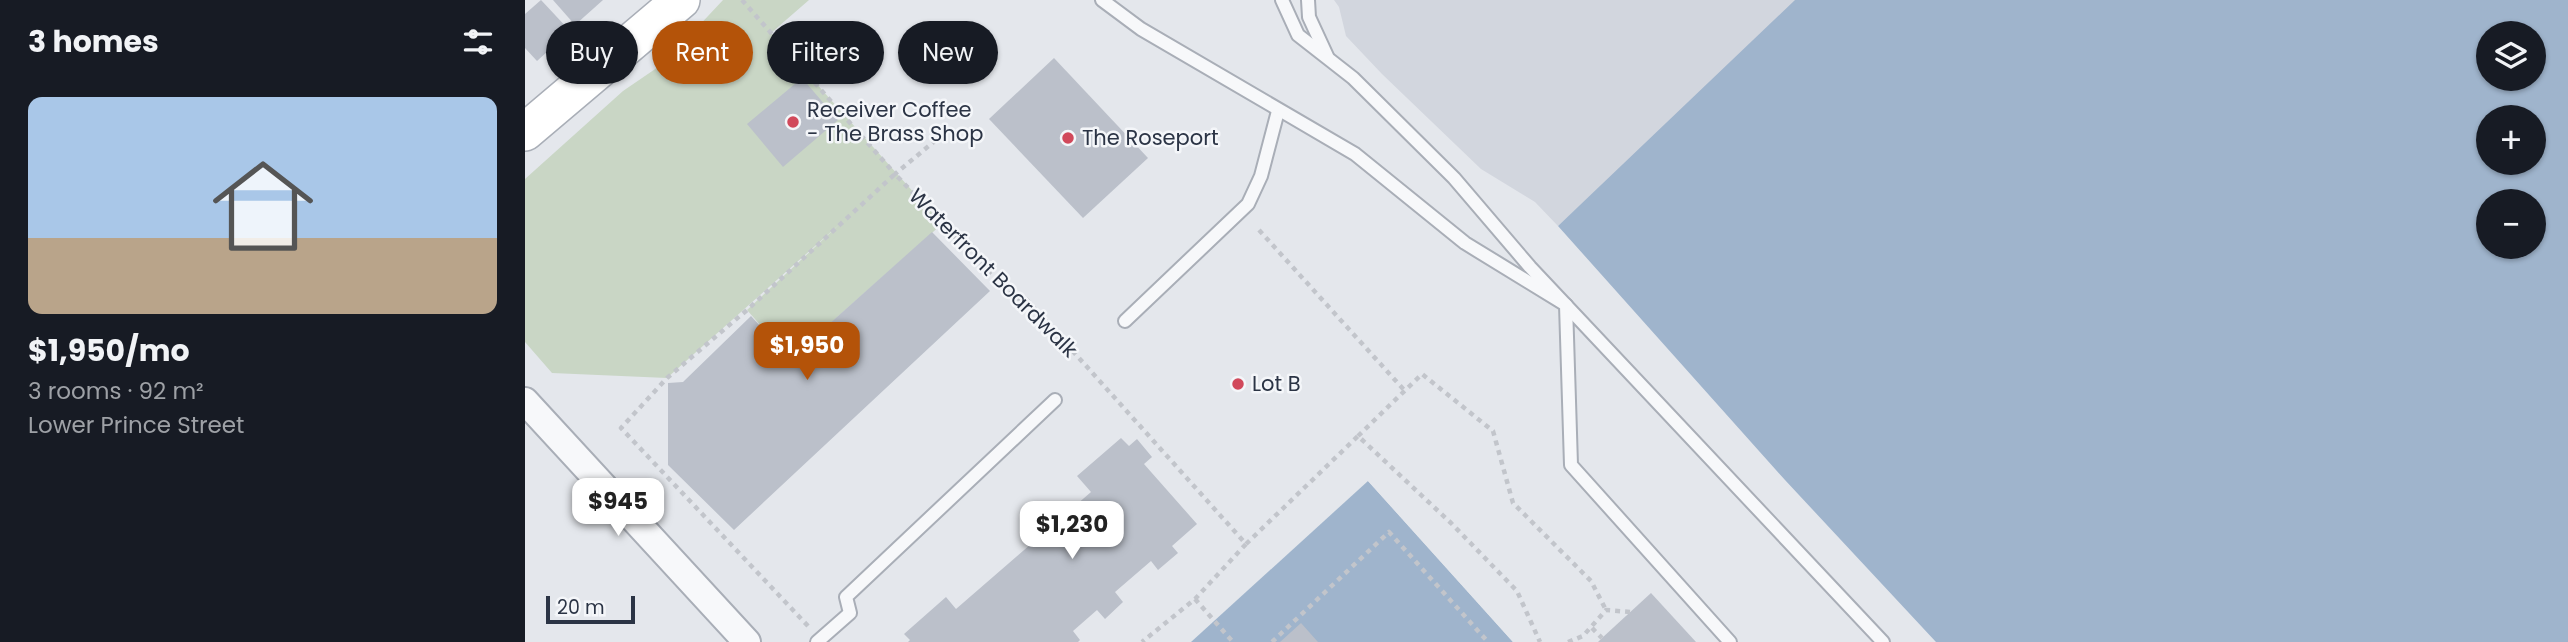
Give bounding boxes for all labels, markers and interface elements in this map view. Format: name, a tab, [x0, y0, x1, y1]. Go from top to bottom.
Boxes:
text: 3 homes	[28, 20, 159, 63]
chip: Buy	[546, 21, 638, 84]
chip: Rent	[652, 21, 753, 84]
chip: Filters	[767, 21, 884, 84]
chip: New	[898, 21, 998, 84]
map controls	[2476, 21, 2546, 259]
button: layers	[2476, 21, 2546, 91]
icon: filters	[459, 23, 497, 61]
place label: Receiver Coffee - The Brass Shop	[807, 95, 983, 148]
button: +	[2476, 105, 2546, 175]
marker: Receiver Coffee - The Brass Shop	[785, 114, 801, 130]
place label: The Roseport	[1082, 123, 1219, 152]
marker: The Roseport	[1060, 130, 1076, 146]
icon: home	[200, 143, 326, 269]
street label: Waterfront Boardwalk	[902, 182, 1084, 364]
button: −	[2476, 189, 2546, 259]
pin: $1,950	[750, 322, 864, 382]
text: $1,950/mo	[28, 329, 190, 372]
text: $1,950	[770, 329, 844, 361]
place label: Lot B	[1252, 369, 1301, 398]
text: 3 rooms · 92 m²	[28, 375, 204, 407]
marker: Lot B	[1230, 376, 1246, 392]
text: Lower Prince Street	[28, 409, 244, 441]
pin: $945	[577, 478, 659, 538]
text: $945	[588, 485, 648, 517]
pin: $1,230	[1015, 502, 1129, 561]
text: $1,230	[1036, 508, 1108, 540]
scale bar	[546, 593, 635, 625]
text: 20 m	[557, 594, 605, 621]

